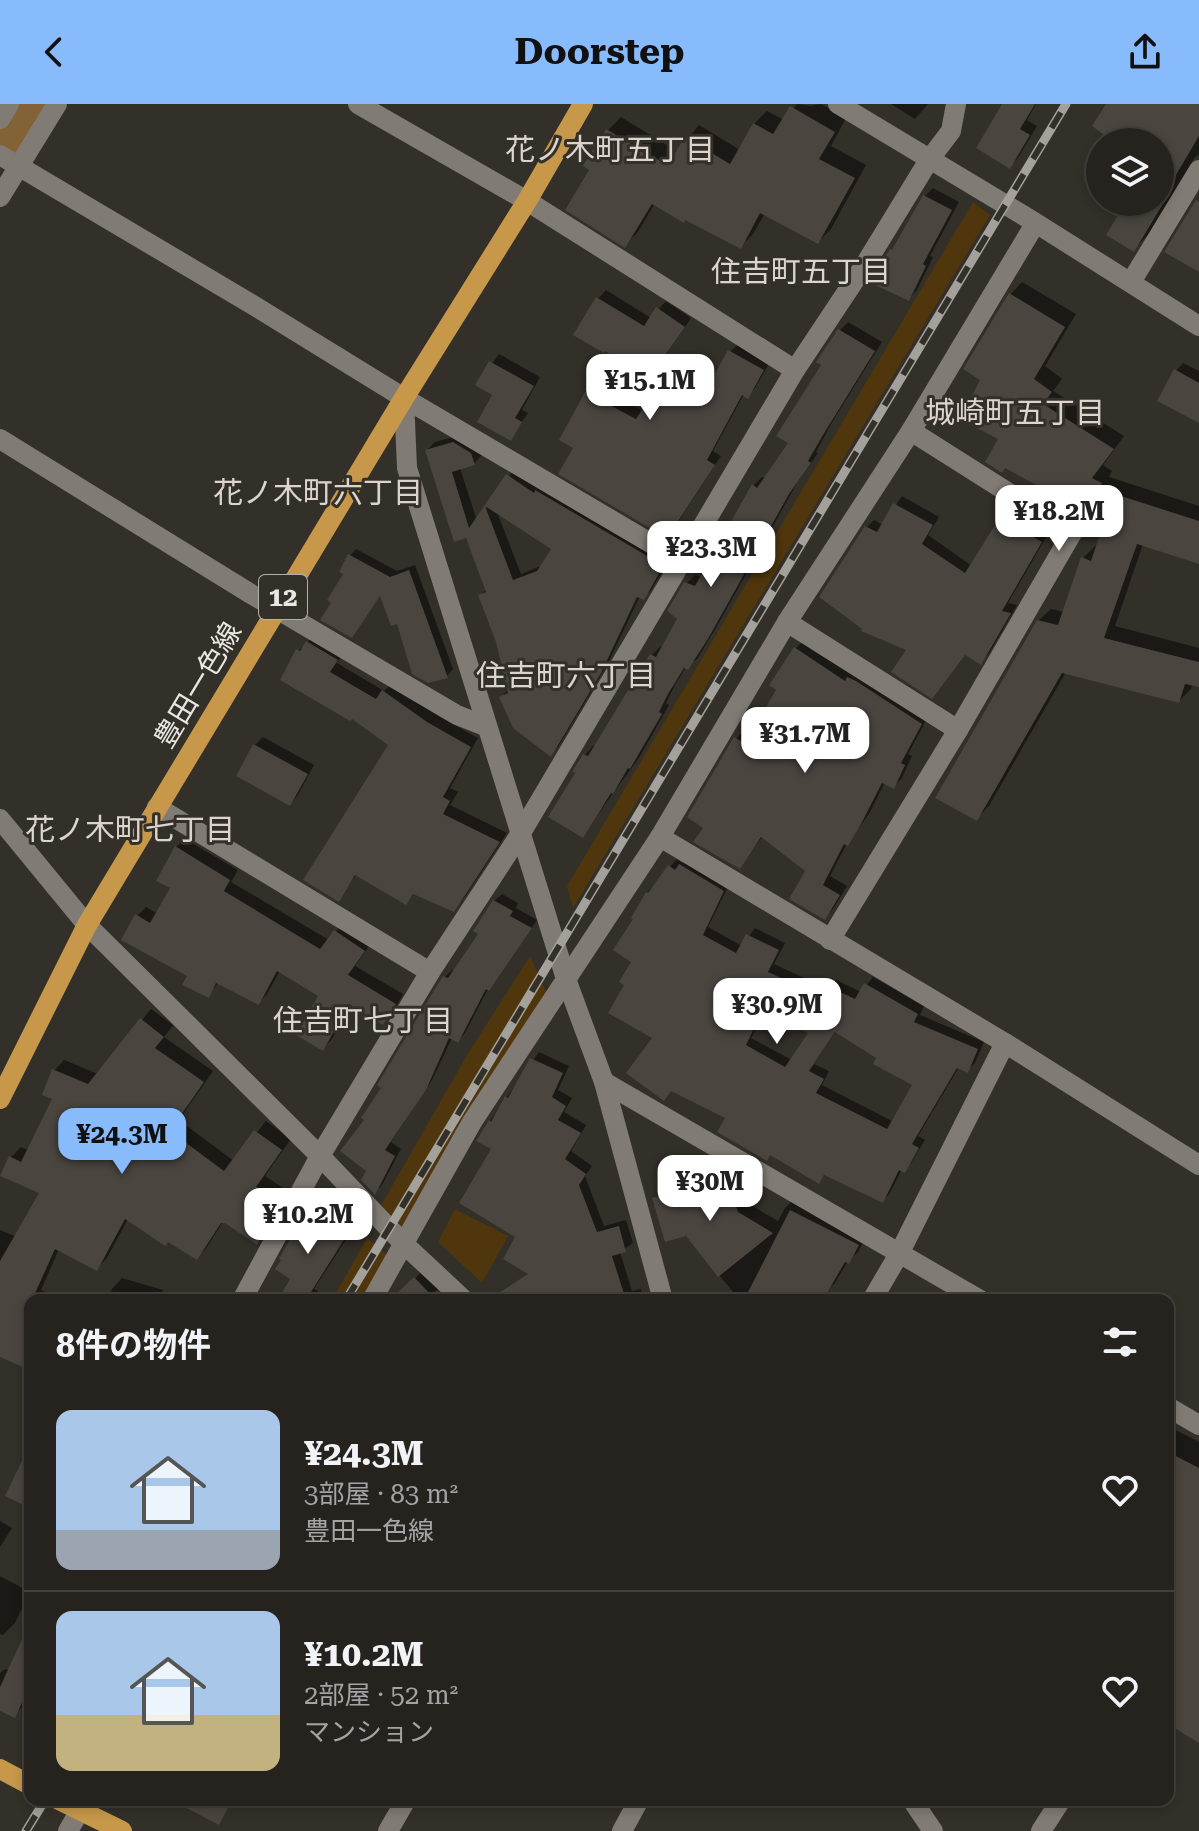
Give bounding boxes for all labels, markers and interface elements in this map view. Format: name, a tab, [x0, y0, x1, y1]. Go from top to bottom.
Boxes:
icon: back	[32, 30, 76, 74]
icon: share	[1123, 30, 1167, 74]
text: Doorstep	[515, 31, 685, 73]
map controls	[1086, 128, 1174, 216]
button: layers	[1086, 128, 1174, 216]
district label: 花ノ木町五丁目	[505, 132, 715, 167]
district label: 住吉町五丁目	[711, 254, 891, 289]
pin: ¥15.1M	[585, 354, 715, 422]
text: ¥15.1M	[604, 365, 696, 395]
district label: 城崎町五丁目	[925, 395, 1105, 430]
district label: 花ノ木町六丁目	[213, 475, 423, 510]
pin: ¥18.2M	[994, 485, 1124, 553]
text: ¥18.2M	[1013, 496, 1105, 526]
pin: ¥23.3M	[646, 521, 776, 589]
text: ¥23.3M	[665, 532, 757, 562]
road number: 12	[259, 575, 307, 619]
street label: 豊田一色線	[148, 616, 248, 754]
district label: 住吉町六丁目	[476, 658, 656, 693]
pin: ¥31.7M	[740, 707, 870, 775]
text: ¥31.7M	[759, 718, 851, 748]
district label: 花ノ木町七丁目	[25, 812, 235, 847]
pin: ¥30.9M	[712, 978, 842, 1046]
text: ¥30.9M	[731, 989, 823, 1019]
district label: 住吉町七丁目	[273, 1003, 453, 1038]
pin: ¥24.3M	[57, 1108, 187, 1176]
text: ¥24.3M	[76, 1119, 168, 1149]
pin: ¥30M	[663, 1155, 757, 1223]
text: ¥30M	[676, 1166, 744, 1196]
pin: ¥10.2M	[243, 1188, 373, 1256]
text: ¥10.2M	[262, 1199, 354, 1229]
icon: filters	[1098, 1320, 1142, 1364]
text: 8件の物件	[56, 1325, 211, 1365]
text: ¥24.3M	[304, 1433, 424, 1473]
icon: home	[120, 1442, 216, 1538]
icon: heart	[1098, 1468, 1142, 1512]
text: 3部屋 · 83 m²	[304, 1479, 458, 1509]
text: 豊田一色線	[304, 1516, 434, 1546]
text: ¥10.2M	[304, 1634, 424, 1674]
icon: home	[120, 1643, 216, 1739]
icon: heart	[1098, 1669, 1142, 1713]
text: 2部屋 · 52 m²	[304, 1680, 458, 1710]
text: マンション	[304, 1717, 434, 1747]

